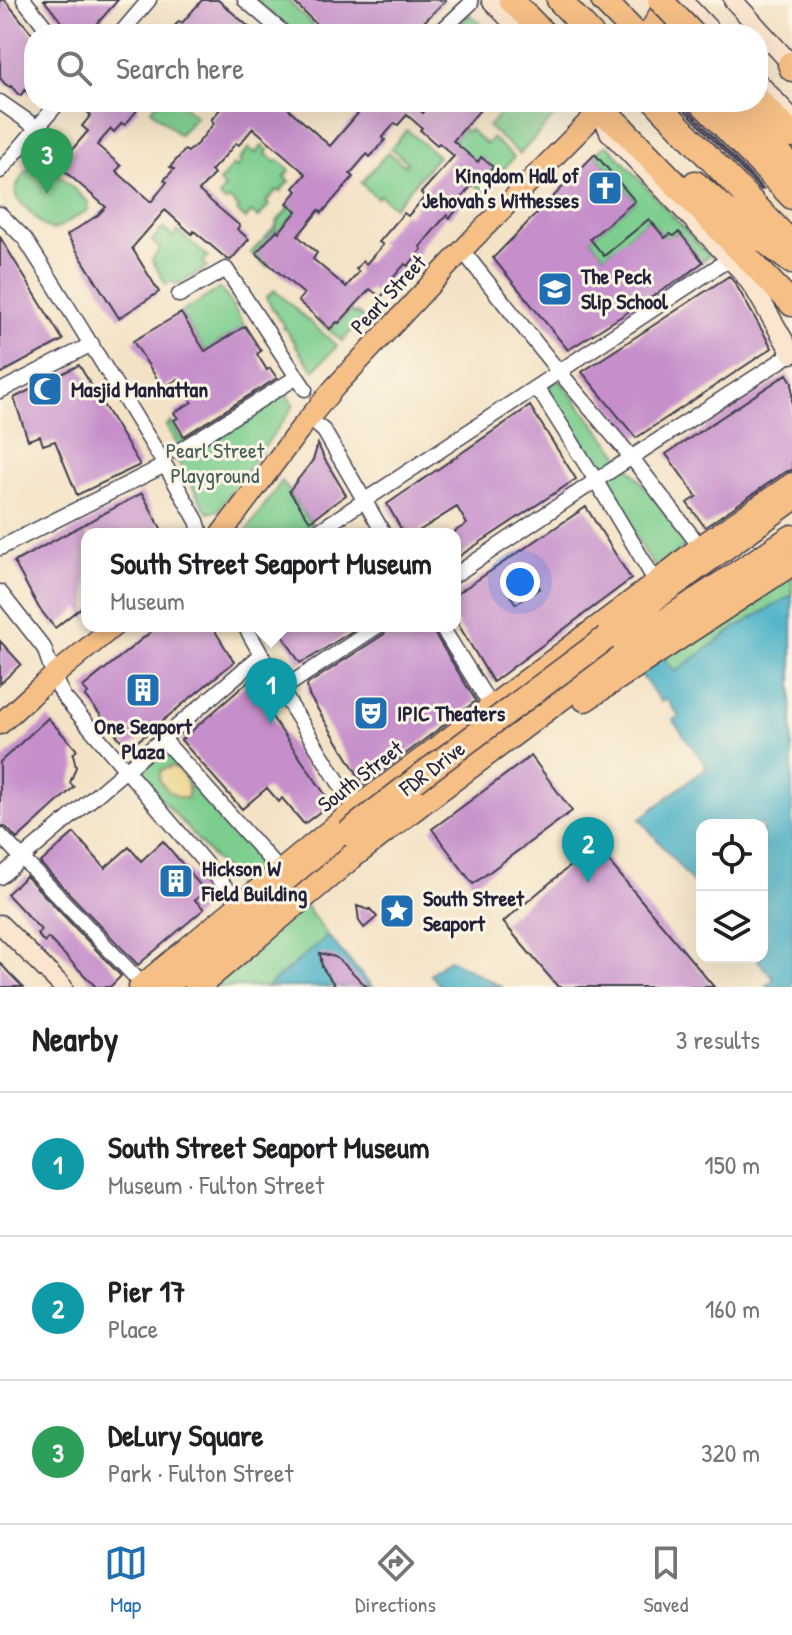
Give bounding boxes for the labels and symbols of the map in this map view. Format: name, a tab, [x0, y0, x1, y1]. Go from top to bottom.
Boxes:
pin: 3	[21, 128, 73, 194]
place label: Kingdom Hall of Jehovah's Withesses	[422, 160, 580, 215]
church icon: Kingdom Hall of Jehovah's Withesses	[586, 169, 624, 207]
street label: Pearl Street	[343, 247, 433, 340]
place label: The Peck Slip School	[580, 261, 669, 317]
school or university icon: The Peck Slip School	[536, 270, 574, 308]
mosque icon: Masjid Manhattan	[26, 370, 64, 408]
place label: Masjid Manhattan	[71, 374, 208, 404]
park label: Pearl Street Playground	[166, 435, 265, 490]
your location	[500, 562, 540, 602]
pin: 1	[245, 658, 297, 724]
building icon: One Seaport Plaza	[124, 671, 162, 709]
theatre icon: IPIC Theaters	[352, 694, 390, 732]
place label: IPIC Theaters	[397, 698, 506, 728]
place label: One Seaport Plaza	[94, 711, 193, 766]
street label: South Street	[311, 733, 409, 819]
street label: FDR Drive	[392, 733, 471, 803]
pin: 2	[562, 817, 614, 883]
place label: Hickson W Field Building	[201, 853, 308, 909]
building icon: Hickson W Field Building	[157, 862, 195, 900]
place label: South Street Seaport	[423, 883, 525, 939]
place icon: South Street Seaport	[378, 892, 416, 930]

